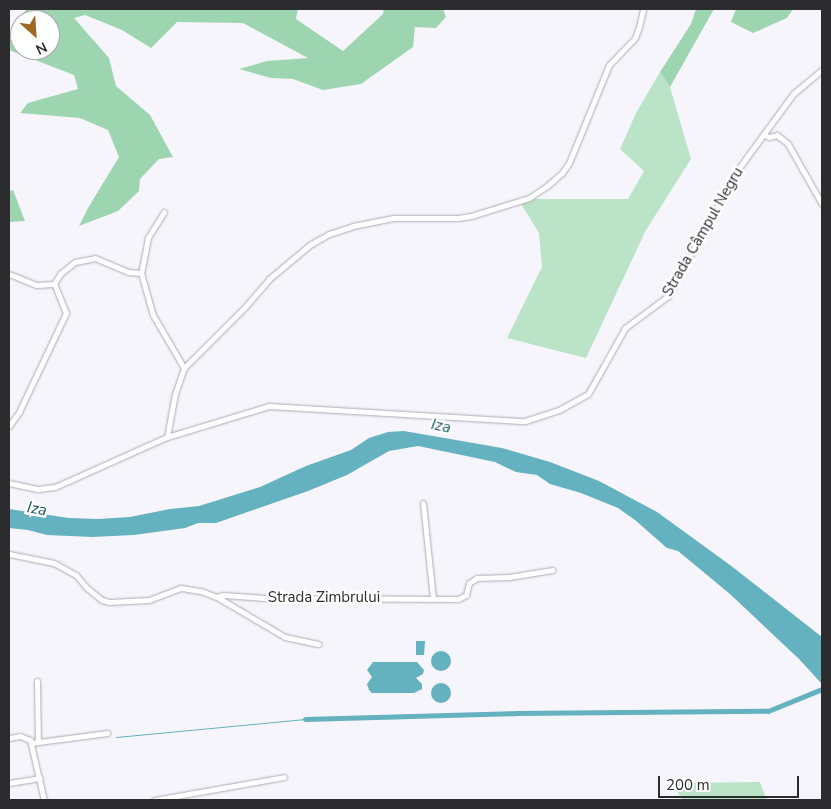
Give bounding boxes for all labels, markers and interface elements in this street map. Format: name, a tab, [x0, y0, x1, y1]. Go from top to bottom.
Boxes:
north arrow	[10, 10, 60, 60]
text: N	[32, 37, 50, 59]
street label: Strada Câmpul Negru	[659, 164, 747, 300]
water label: Iza	[429, 415, 453, 437]
water label: Iza	[26, 498, 48, 520]
street label: Strada Zimbrului	[268, 589, 380, 607]
scale bar	[661, 766, 802, 798]
text: 200 m	[666, 775, 710, 795]

